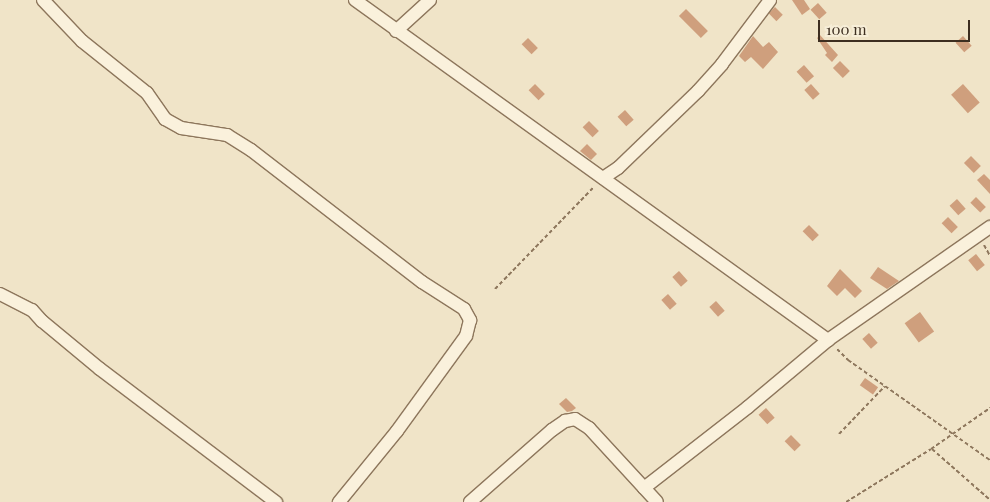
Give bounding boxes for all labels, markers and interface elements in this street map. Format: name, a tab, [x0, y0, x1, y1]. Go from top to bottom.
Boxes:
scale bar	[820, 10, 972, 42]
text: 100 m	[826, 19, 867, 39]

